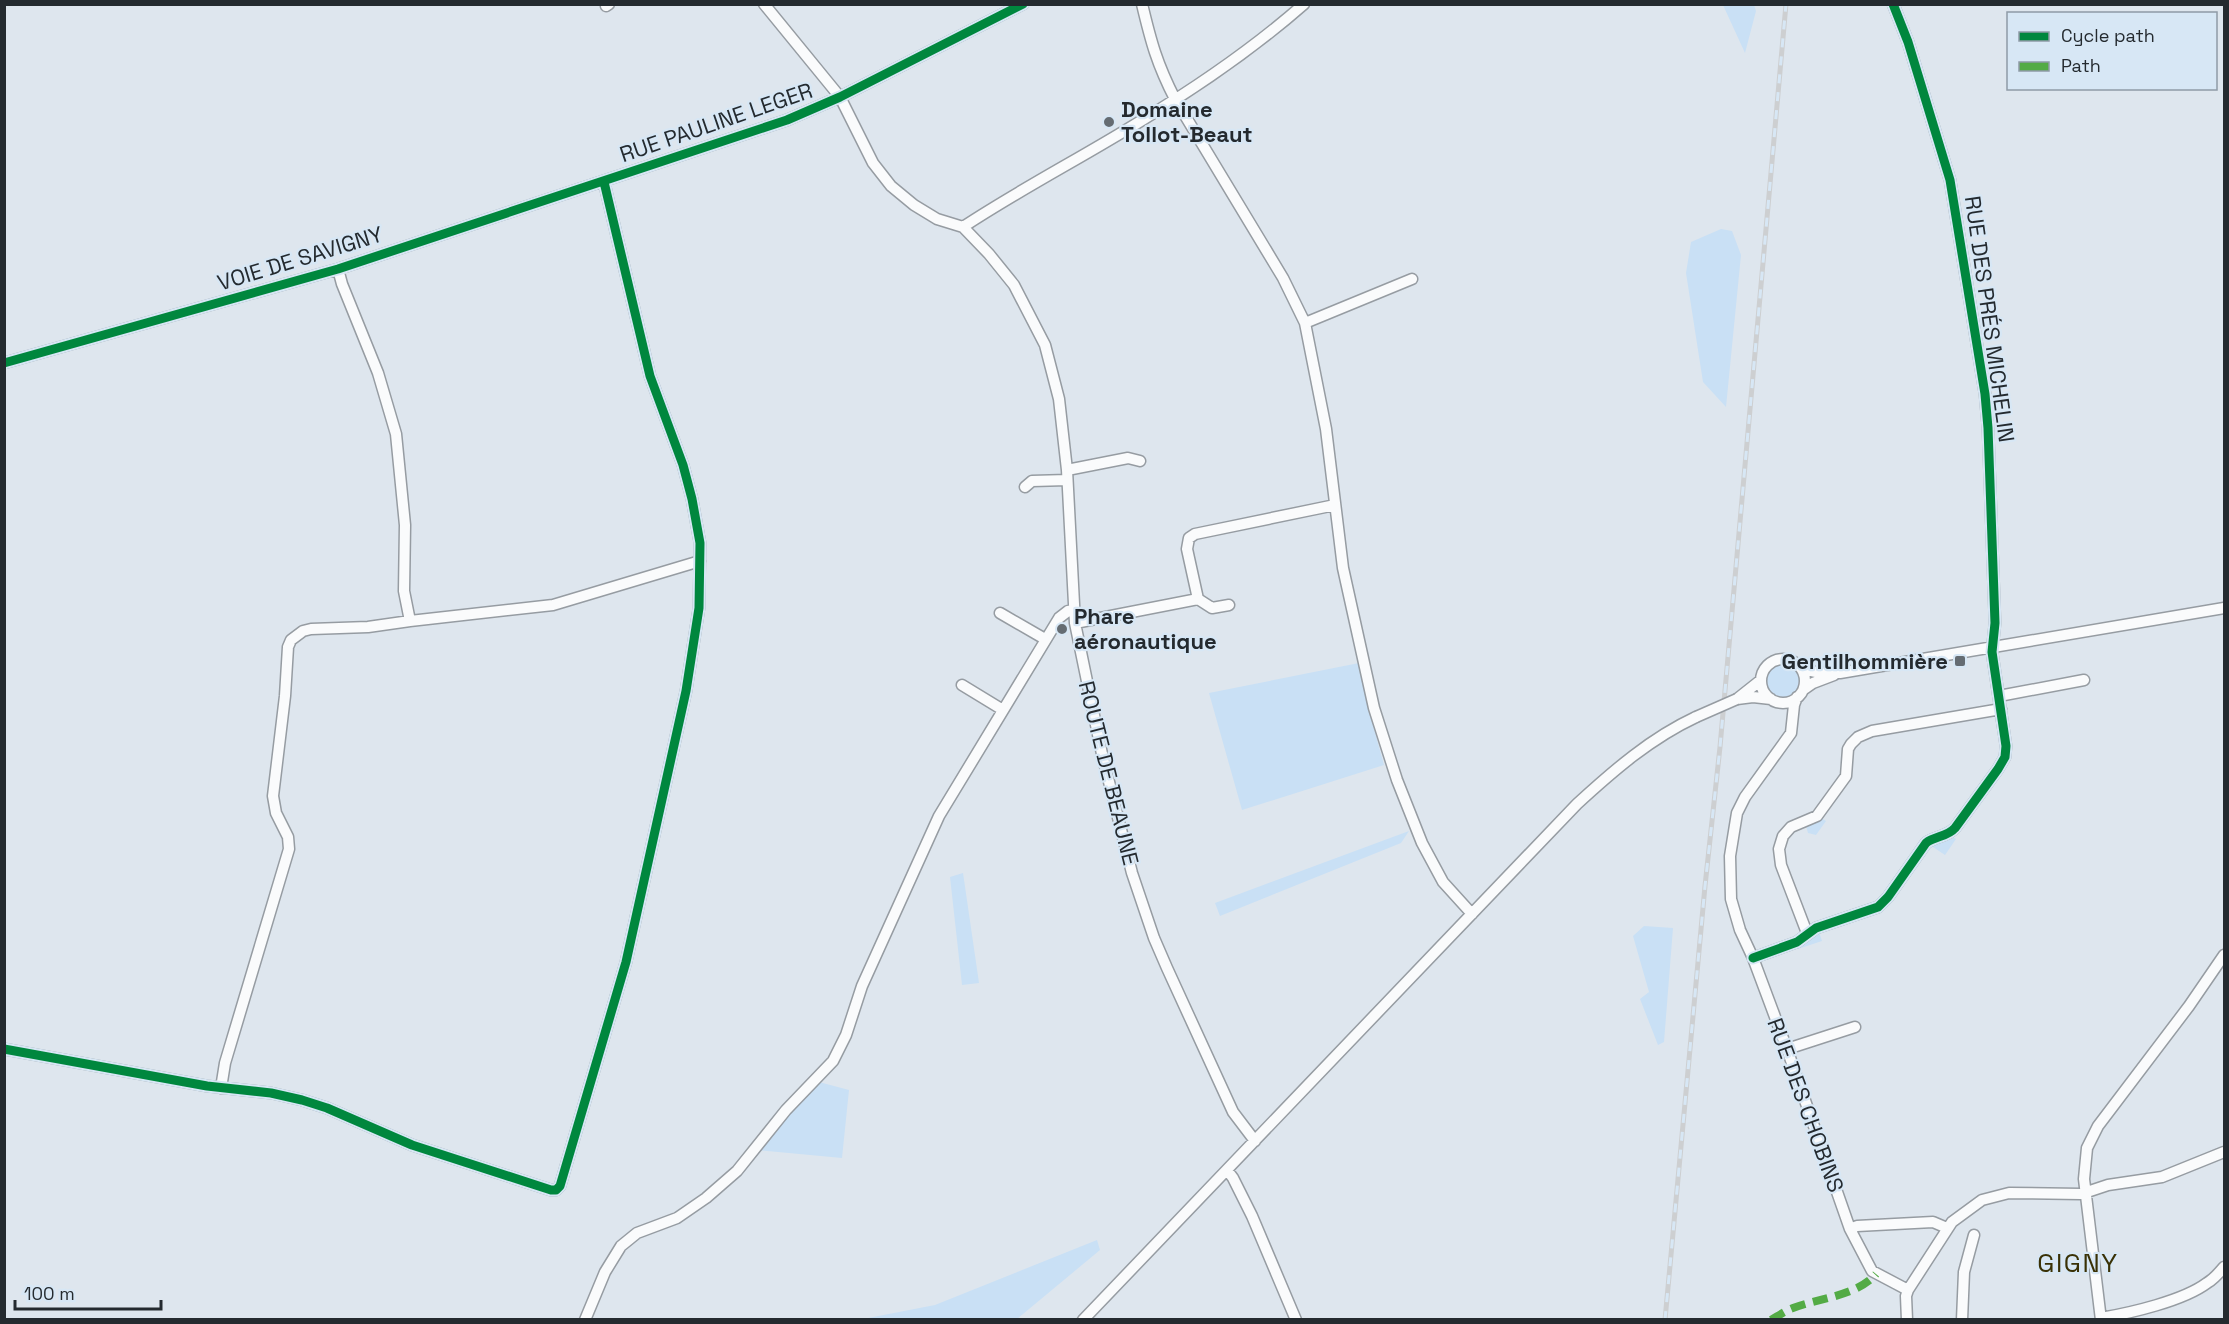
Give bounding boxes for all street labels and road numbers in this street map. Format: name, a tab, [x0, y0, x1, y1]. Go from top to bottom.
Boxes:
street label: RUE PAULINE LEGER	[616, 76, 816, 168]
street label: RUE DES PRÉS MICHELIN	[1959, 194, 2021, 444]
street label: VOIE DE SAVIGNY	[214, 219, 387, 296]
street label: ROUTE DE BEAUNE	[1073, 678, 1145, 868]
street label: RUE DES CHOBINS	[1761, 1014, 1851, 1196]

